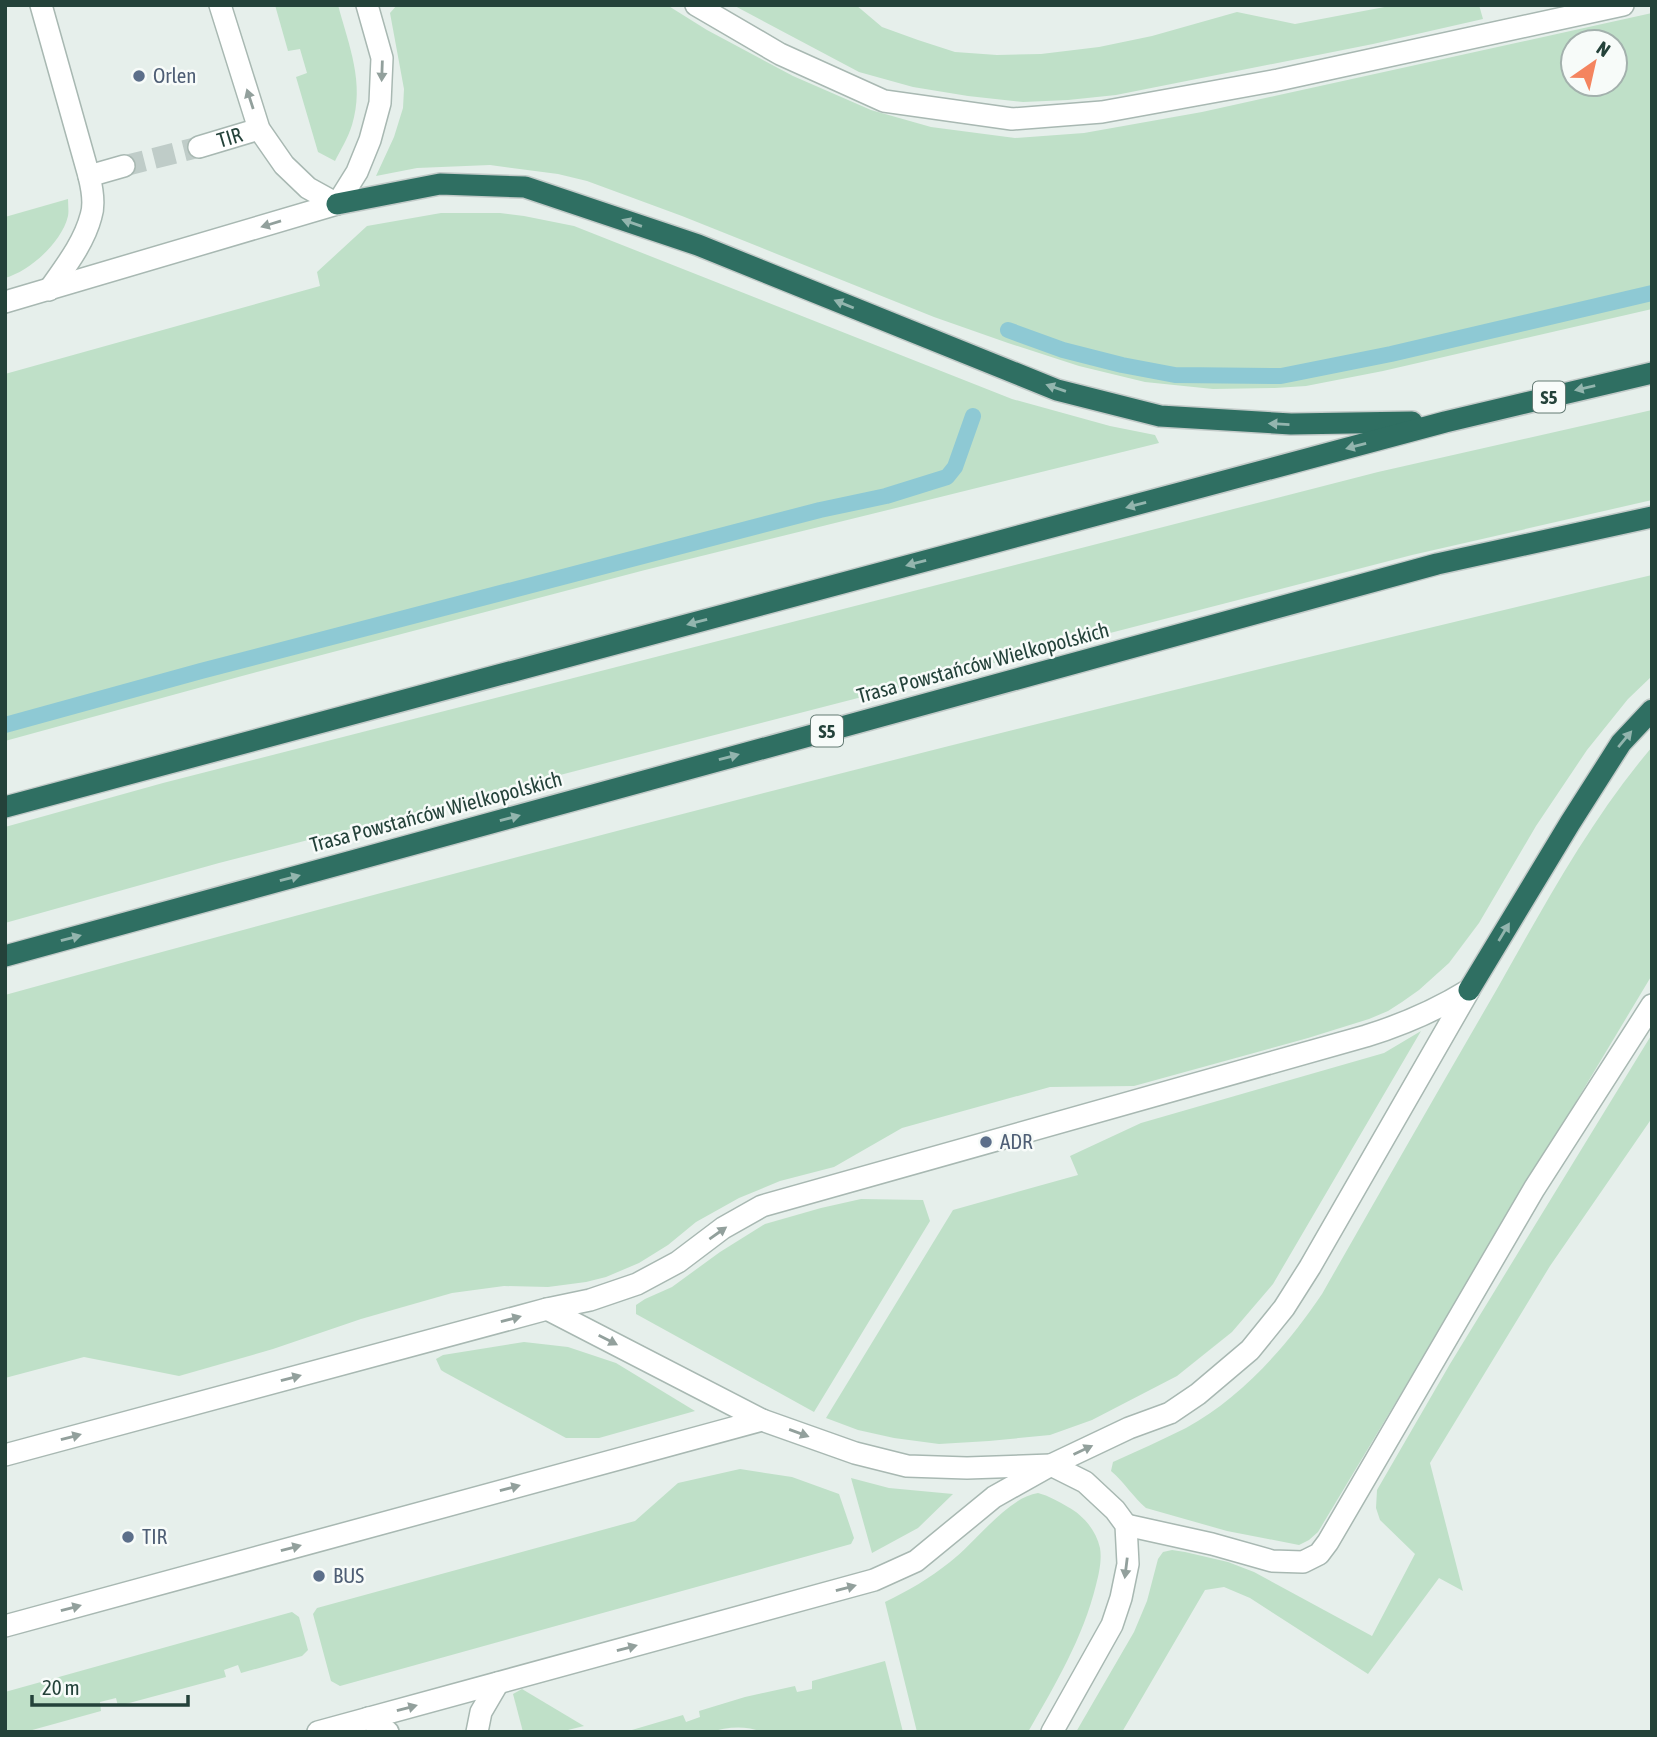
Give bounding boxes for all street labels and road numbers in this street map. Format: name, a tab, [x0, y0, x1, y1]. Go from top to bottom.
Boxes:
street label: TIR	[214, 122, 245, 152]
road number: S5	[1533, 382, 1565, 412]
street label: Trasa Powstańców Wielkopolskich	[854, 617, 1111, 707]
road number: S5	[811, 716, 843, 746]
street label: Trasa Powstańców Wielkopolskich	[307, 766, 564, 856]

